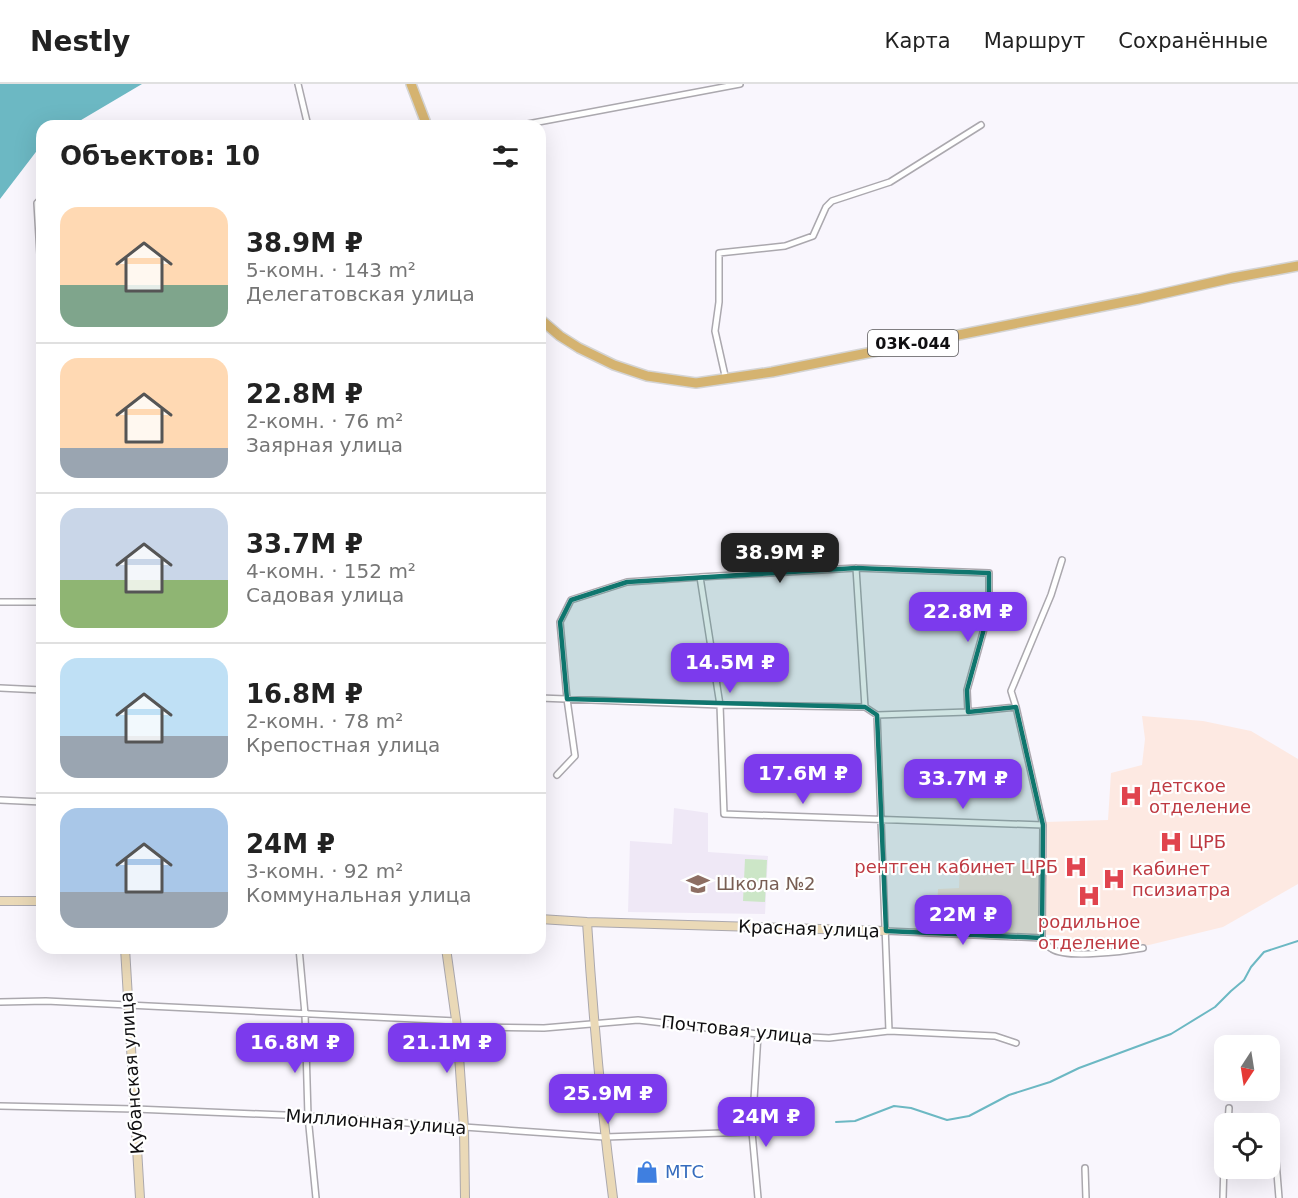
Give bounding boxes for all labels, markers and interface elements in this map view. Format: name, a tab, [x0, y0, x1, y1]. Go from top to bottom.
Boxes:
text: Nestly	[30, 25, 130, 58]
text: Карта	[885, 29, 951, 53]
text: Маршрут	[984, 29, 1085, 53]
text: Сохранённые	[1118, 29, 1268, 53]
icon: filters	[489, 140, 522, 173]
text: Объектов: 10	[60, 141, 260, 171]
text: 38.9M ₽	[246, 228, 363, 258]
icon: home	[108, 231, 180, 303]
text: 5-комн. · 143 m²	[246, 258, 416, 282]
text: Делегатовская улица	[246, 282, 475, 306]
road number: 03К-044	[868, 330, 958, 356]
text: 22.8M ₽	[246, 379, 363, 409]
icon: home	[108, 382, 180, 454]
text: 2-комн. · 76 m²	[246, 409, 403, 433]
text: Заярная улица	[246, 433, 403, 457]
text: 33.7M ₽	[246, 529, 363, 559]
icon: home	[108, 532, 180, 604]
pin: 38.9M ₽	[725, 533, 835, 584]
text: 38.9M ₽	[735, 540, 825, 564]
text: 4-комн. · 152 m²	[246, 559, 416, 583]
text: Садовая улица	[246, 583, 404, 607]
pin: 22.8M ₽	[913, 592, 1023, 643]
text: 22.8M ₽	[923, 599, 1013, 623]
pin: 14.5M ₽	[675, 643, 785, 694]
text: 14.5M ₽	[685, 650, 775, 674]
text: 16.8M ₽	[246, 679, 363, 709]
icon: home	[108, 682, 180, 754]
text: 2-комн. · 78 m²	[246, 709, 403, 733]
text: Крепостная улица	[246, 733, 440, 757]
pin: 17.6M ₽	[748, 754, 858, 805]
pin: 33.7M ₽	[908, 759, 1018, 810]
text: 17.6M ₽	[758, 761, 848, 785]
text: 33.7M ₽	[918, 766, 1008, 790]
place label: детское отделение	[1149, 775, 1251, 817]
hospital icon: детское отделение	[1118, 783, 1144, 809]
text: 24M ₽	[246, 829, 335, 859]
hospital icon: ЦРБ	[1158, 829, 1184, 855]
place label: ЦРБ	[1189, 831, 1226, 852]
icon: home	[108, 832, 180, 904]
hospital icon: рентген кабинет ЦРБ	[1063, 854, 1089, 880]
place label: рентген кабинет ЦРБ	[854, 856, 1058, 877]
place label: кабинет псизиатра	[1132, 858, 1231, 900]
text: 3-комн. · 92 m²	[246, 859, 403, 883]
hospital icon: кабинет псизиатра	[1101, 866, 1127, 892]
school or university icon: Школа №2	[685, 871, 711, 897]
place label: Школа №2	[716, 873, 816, 894]
text: Коммунальная улица	[246, 883, 472, 907]
hospital icon: родильное отделение	[1076, 883, 1102, 909]
pin: 22M ₽	[921, 895, 1005, 946]
text: 22M ₽	[929, 902, 997, 926]
place label: родильное отделение	[1038, 911, 1140, 953]
street label: Красная улица	[738, 916, 880, 941]
street label: Кубанская улица	[115, 991, 148, 1155]
street label: Почтовая улица	[660, 1011, 814, 1048]
pin: 16.8M ₽	[240, 1023, 350, 1074]
pin: 21.1M ₽	[392, 1023, 502, 1074]
text: 16.8M ₽	[250, 1030, 340, 1054]
text: 21.1M ₽	[402, 1030, 492, 1054]
north arrow	[1214, 1035, 1280, 1101]
map controls	[1214, 1035, 1280, 1179]
pin: 25.9M ₽	[553, 1074, 663, 1125]
text: 25.9M ₽	[563, 1081, 653, 1105]
pin: 24M ₽	[724, 1097, 808, 1148]
text: 24M ₽	[732, 1104, 800, 1128]
street label: Миллионная улица	[285, 1105, 467, 1138]
button: locate	[1214, 1113, 1280, 1179]
shop icon: МТС	[634, 1159, 660, 1185]
place label: МТС	[665, 1161, 704, 1182]

